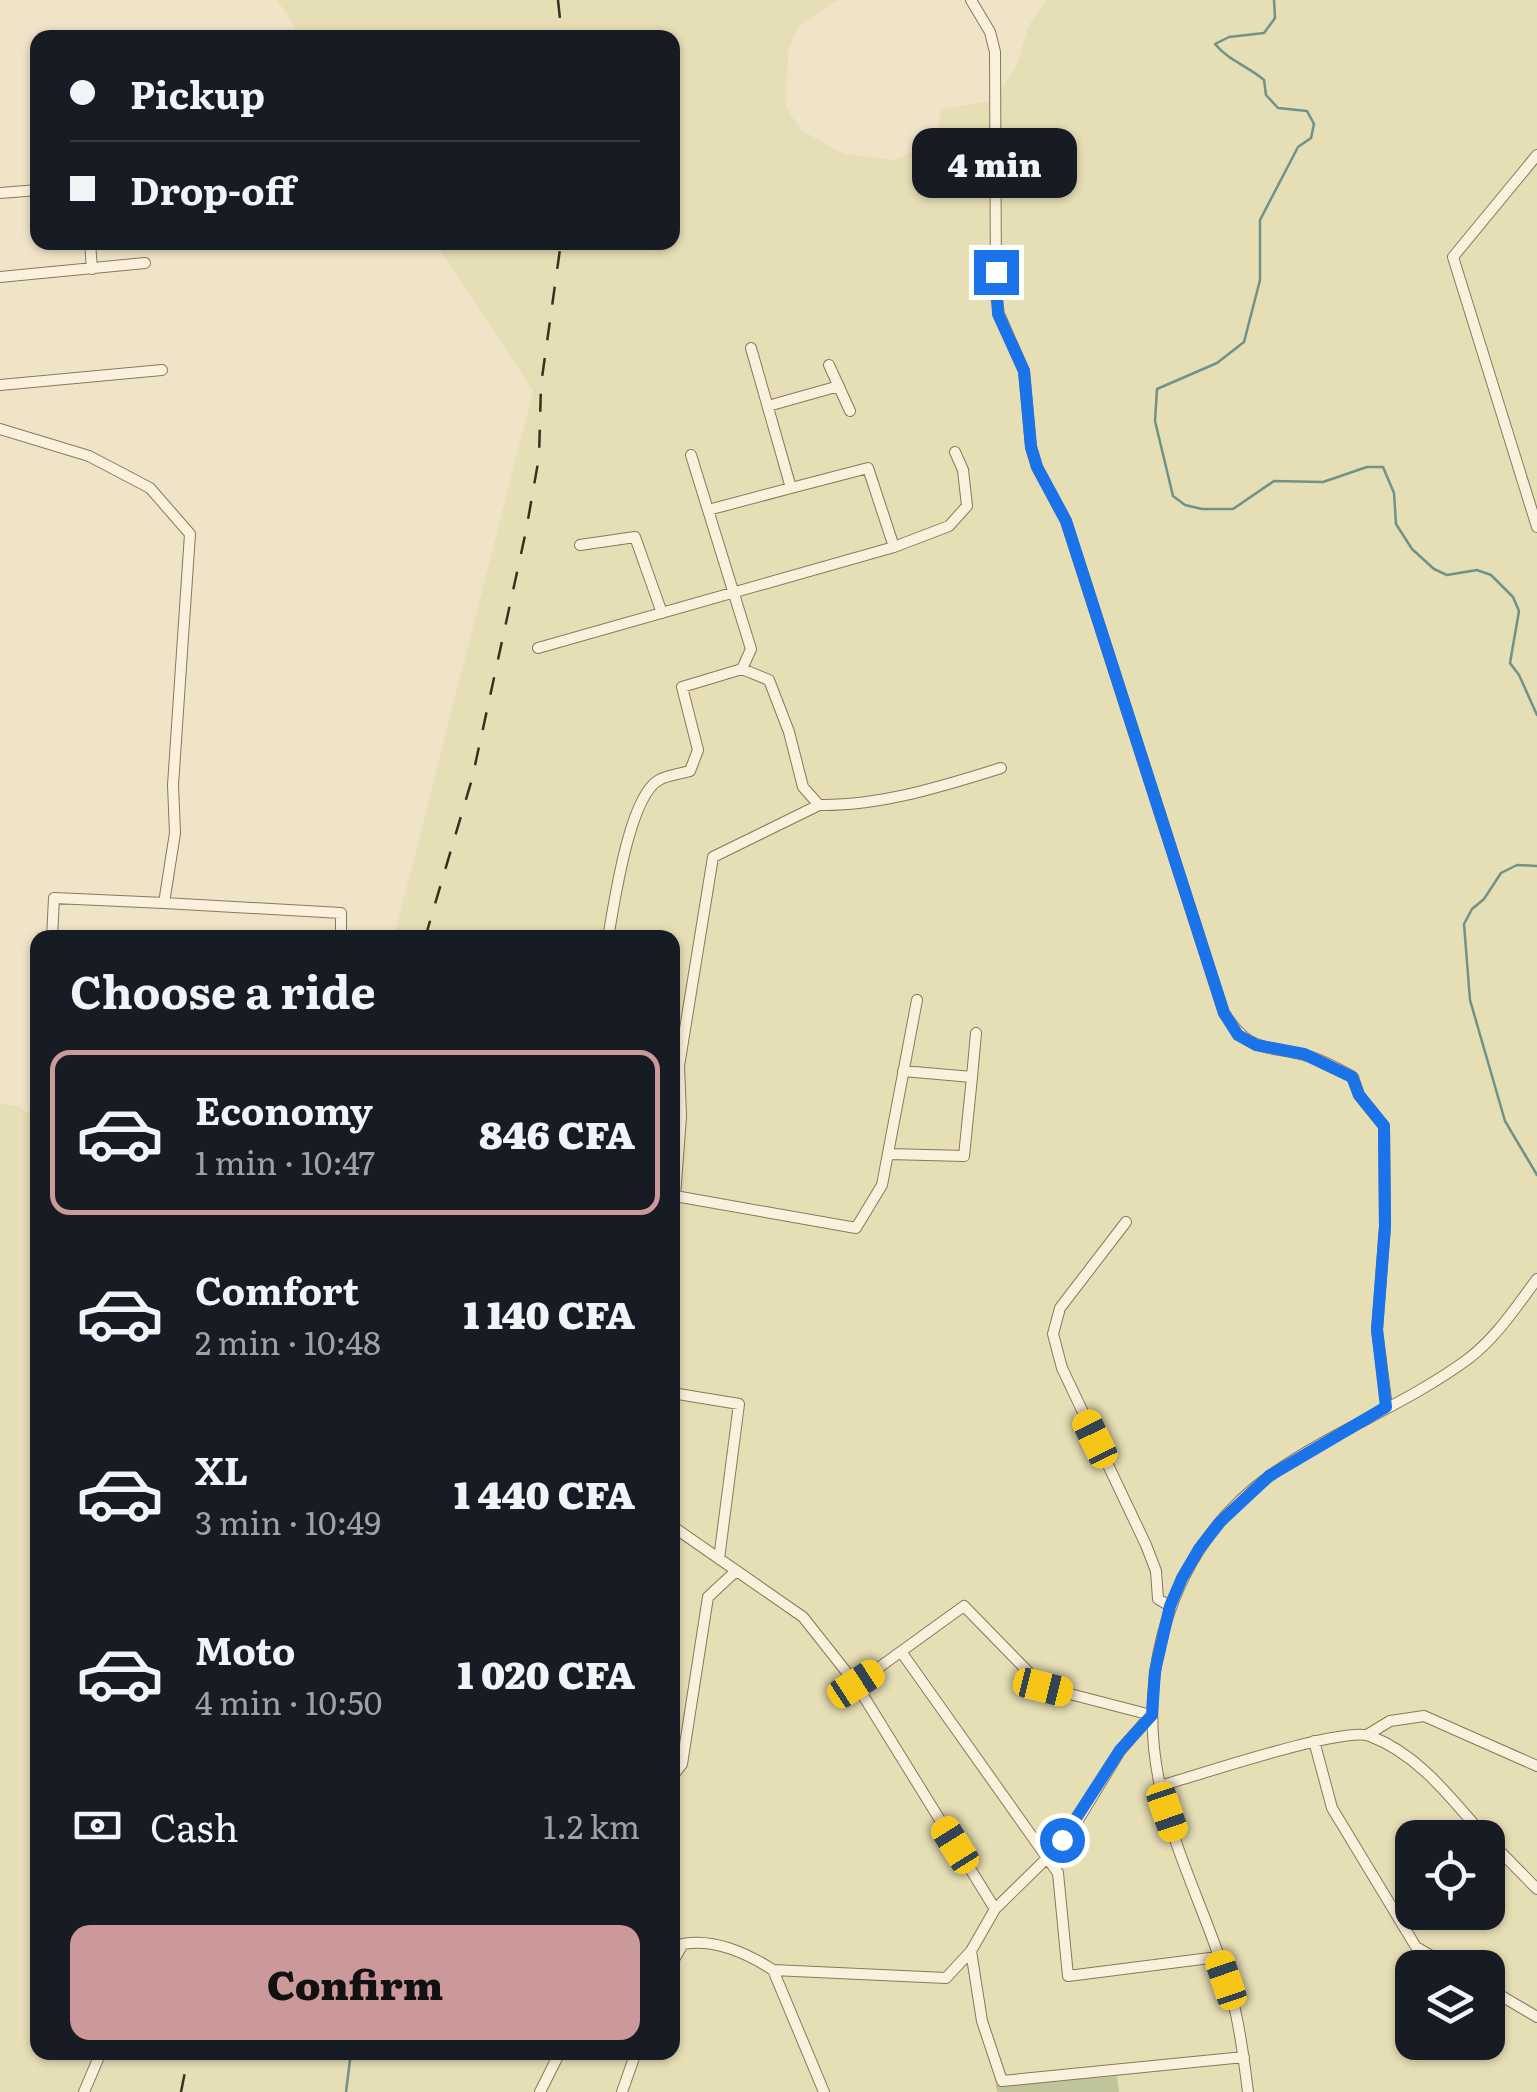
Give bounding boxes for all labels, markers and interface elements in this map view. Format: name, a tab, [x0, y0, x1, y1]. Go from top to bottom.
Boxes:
text: Pickup	[130, 64, 265, 121]
callout: 4 min	[914, 127, 1078, 197]
text: 4 min	[947, 139, 1042, 187]
text: Drop-off	[130, 160, 295, 217]
route end	[974, 250, 1019, 295]
text: Choose a ride	[70, 956, 376, 1023]
text: Economy	[195, 1080, 373, 1137]
icon: car	[75, 1088, 165, 1178]
text: 846 CFA	[479, 1104, 635, 1161]
text: 1 min · 10:47	[195, 1137, 375, 1185]
text: Comfort	[195, 1260, 359, 1317]
icon: car	[75, 1268, 165, 1358]
text: 1 140 CFA	[464, 1284, 635, 1341]
text: 2 min · 10:48	[195, 1317, 381, 1365]
car	[1068, 1405, 1122, 1473]
text: XL	[195, 1440, 248, 1497]
icon: car	[75, 1448, 165, 1538]
text: 1 440 CFA	[454, 1464, 635, 1521]
text: 3 min · 10:49	[195, 1497, 381, 1545]
text: Moto	[195, 1620, 295, 1677]
icon: car	[75, 1628, 165, 1718]
text: 1 020 CFA	[457, 1644, 635, 1701]
car	[823, 1655, 889, 1713]
car	[1010, 1665, 1076, 1709]
text: 4 min · 10:50	[195, 1677, 382, 1725]
car	[1143, 1779, 1191, 1845]
text: Cash	[150, 1797, 239, 1854]
icon: cash	[70, 1798, 125, 1853]
text: 1.2 km	[543, 1801, 640, 1849]
car	[926, 1812, 984, 1878]
route start	[1040, 1818, 1085, 1863]
map controls	[1395, 1820, 1505, 2060]
button: locate	[1395, 1820, 1505, 1930]
button: Confirm	[70, 1925, 640, 2040]
car	[1202, 1947, 1250, 2013]
button: layers	[1395, 1950, 1505, 2060]

